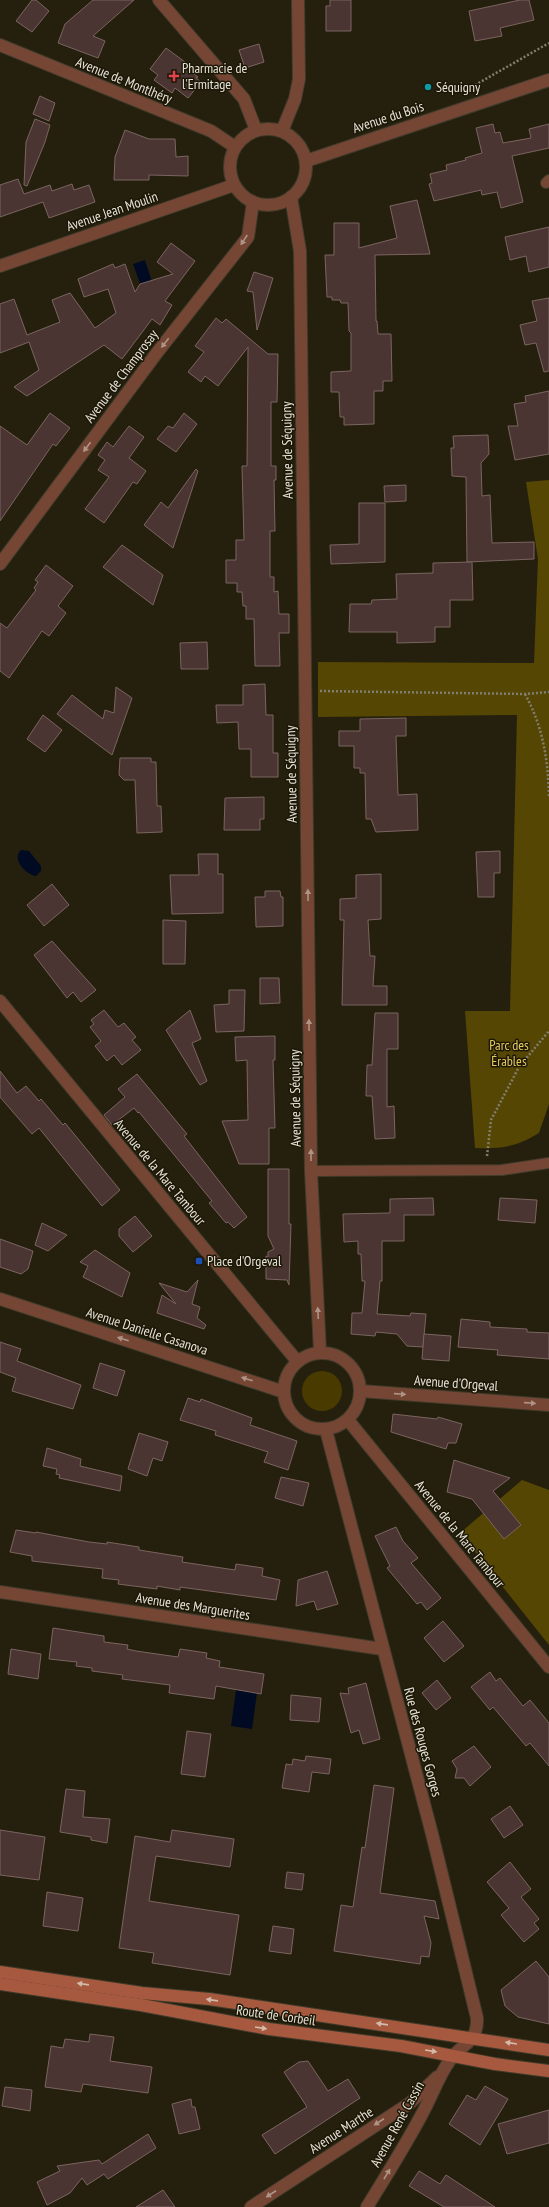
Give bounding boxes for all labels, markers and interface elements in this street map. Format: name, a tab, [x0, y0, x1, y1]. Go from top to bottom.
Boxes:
street label: Avenue de Montlhéry	[73, 52, 176, 108]
place label: Pharmacie de l'Ermitage	[182, 59, 247, 93]
marker: Pharmacie de l'Ermitage	[169, 71, 179, 81]
place label: Séquigny	[436, 78, 481, 96]
marker: Séquigny	[423, 82, 433, 92]
street label: Avenue du Bois	[350, 97, 426, 137]
street label: Avenue Jean Moulin	[64, 187, 160, 235]
one-way arrow	[241, 234, 248, 246]
street label: Avenue de Champrosay	[80, 325, 162, 426]
one-way arrow	[161, 337, 169, 348]
street label: Avenue de Séquigny	[277, 400, 297, 499]
one-way arrow	[83, 441, 91, 452]
street label: Avenue de Séquigny	[281, 724, 301, 823]
one-way arrow	[304, 889, 311, 901]
one-way arrow	[306, 1018, 312, 1031]
park label: Parc des Érables	[489, 1036, 529, 1070]
street label: Avenue de Séquigny	[285, 1048, 305, 1147]
street label: Avenue de la Mare Tambour	[110, 1115, 210, 1229]
one-way arrow	[308, 1148, 314, 1161]
place label: Place d'Orgeval	[207, 1252, 282, 1270]
marker: Place d'Orgeval	[194, 1256, 204, 1266]
street label: Avenue Danielle Casanova	[84, 1303, 210, 1359]
one-way arrow	[315, 1307, 322, 1319]
one-way arrow	[117, 1336, 129, 1342]
street label: Avenue d'Orgeval	[414, 1371, 499, 1395]
one-way arrow	[240, 1376, 252, 1382]
one-way arrow	[394, 1391, 406, 1398]
one-way arrow	[524, 1400, 536, 1407]
street label: Avenue de la Mare Tambour	[411, 1476, 509, 1592]
street label: Avenue des Marguerites	[135, 1588, 252, 1624]
street label: Rue des Rouges Gorges	[400, 1685, 446, 1799]
one-way arrow	[77, 1981, 89, 1987]
one-way arrow	[206, 1997, 218, 2003]
street label: Route de Corbeil	[235, 2001, 317, 2030]
one-way arrow	[376, 2021, 388, 2027]
one-way arrow	[255, 2025, 268, 2031]
one-way arrow	[505, 2040, 517, 2046]
one-way arrow	[425, 2048, 437, 2054]
street label: Avenue René Cassin	[366, 2078, 428, 2170]
street label: Avenue Marthe	[306, 2102, 377, 2157]
one-way arrow	[374, 2118, 384, 2126]
one-way arrow	[384, 2168, 391, 2180]
one-way arrow	[266, 2190, 276, 2198]

